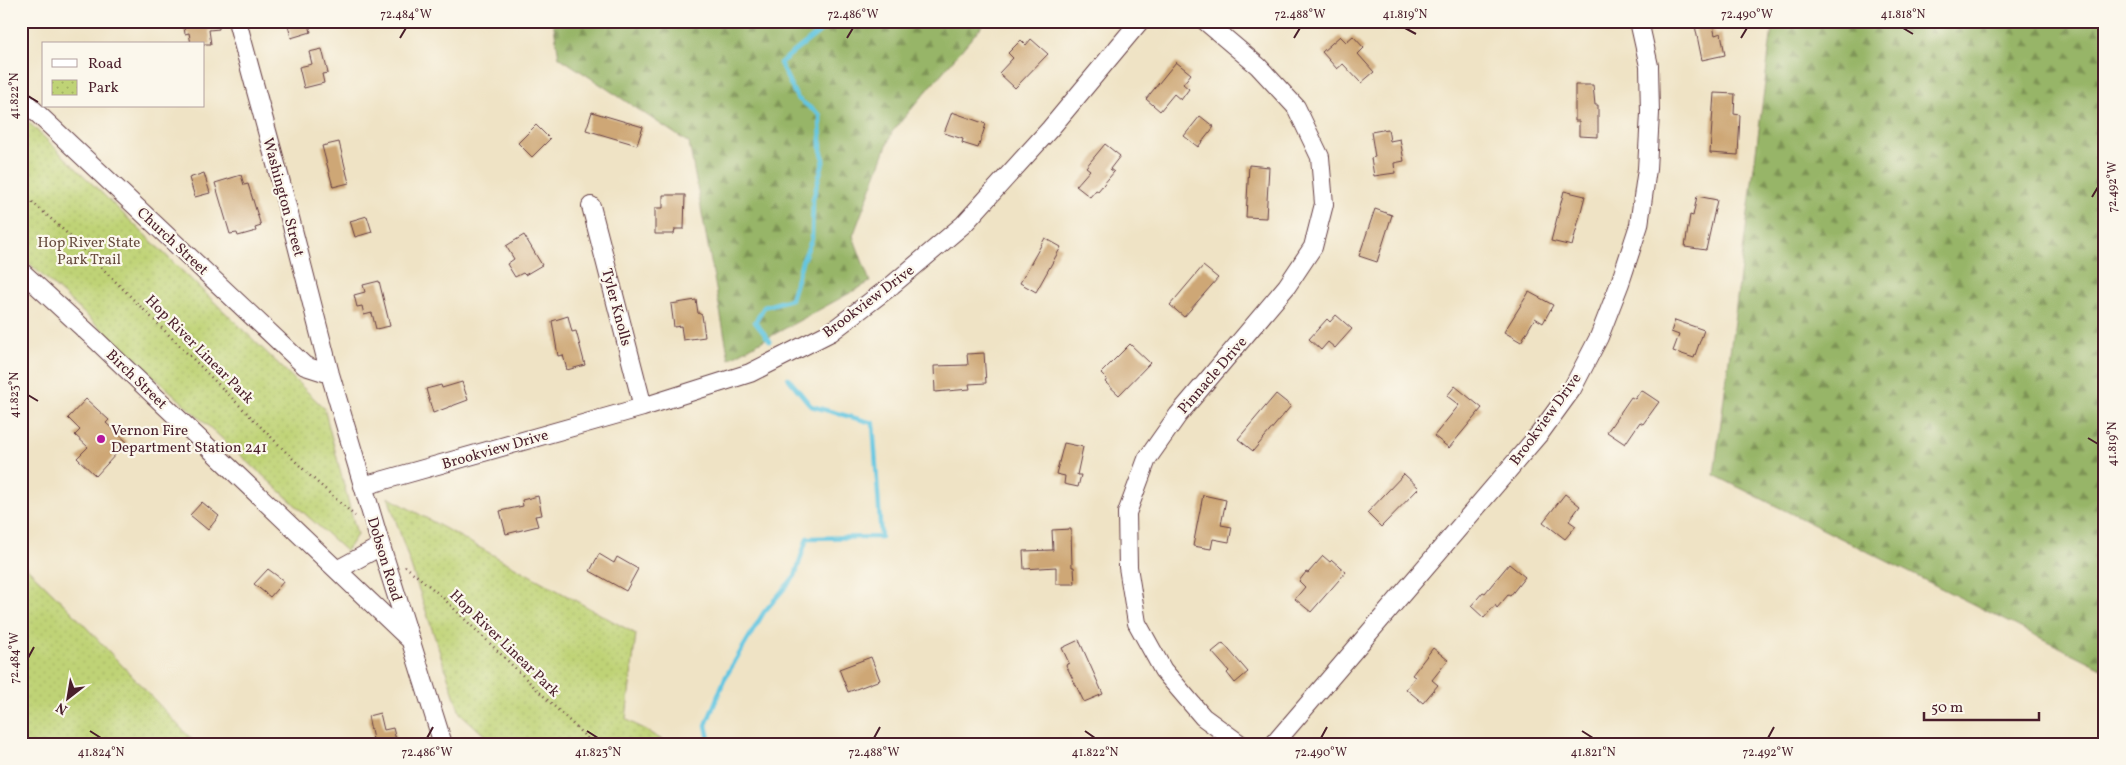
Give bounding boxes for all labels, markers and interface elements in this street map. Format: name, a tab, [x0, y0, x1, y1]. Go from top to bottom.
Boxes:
text: 72.484°W	[380, 7, 432, 23]
text: 72.486°W	[827, 7, 879, 23]
text: 72.488°W	[1274, 7, 1326, 23]
text: 41.819°N	[1383, 7, 1427, 23]
text: 72.490°W	[1721, 7, 1773, 23]
text: 41.818°N	[1881, 7, 1926, 23]
legend	[42, 42, 205, 108]
text: Road	[88, 54, 122, 75]
text: 41.822°N	[7, 73, 23, 119]
text: Park	[88, 78, 119, 99]
street label: Washington Street	[257, 136, 309, 259]
text: 72.492°W	[2105, 161, 2121, 213]
street label: Church Street	[132, 203, 212, 281]
park label: Hop River State Park Trail	[38, 233, 140, 271]
street label: Brookview Drive	[819, 261, 919, 344]
street label: Tyler Knolls	[595, 266, 636, 348]
street label: Hop River Linear Park	[140, 291, 258, 409]
street label: Pinnacle Drive	[1174, 333, 1253, 419]
street label: Birch Street	[101, 346, 171, 415]
street label: Brookview Drive	[1505, 369, 1587, 470]
text: 41.823°N	[7, 372, 23, 418]
place label: Vernon Fire Department Station 241	[111, 421, 267, 459]
text: 41.819°N	[2105, 422, 2121, 466]
street label: Brookview Drive	[440, 425, 551, 476]
marker: Vernon Fire Department Station 241	[95, 433, 107, 445]
street label: Dobson Road	[361, 515, 406, 604]
street label: Hop River Linear Park	[444, 586, 564, 702]
text: 72.484°W	[7, 632, 23, 684]
north arrow	[42, 672, 92, 722]
scale bar	[1924, 690, 2038, 722]
text: N	[53, 697, 71, 719]
text: 50 m	[1931, 698, 1963, 719]
text: 41.824°N	[77, 745, 125, 761]
text: 72.486°W	[401, 745, 453, 761]
text: 41.823°N	[575, 745, 621, 761]
text: 72.488°W	[848, 745, 900, 761]
text: 41.822°N	[1072, 745, 1118, 761]
text: 72.490°W	[1295, 745, 1347, 761]
text: 41.821°N	[1570, 745, 1616, 761]
text: 72.492°W	[1742, 745, 1794, 761]

